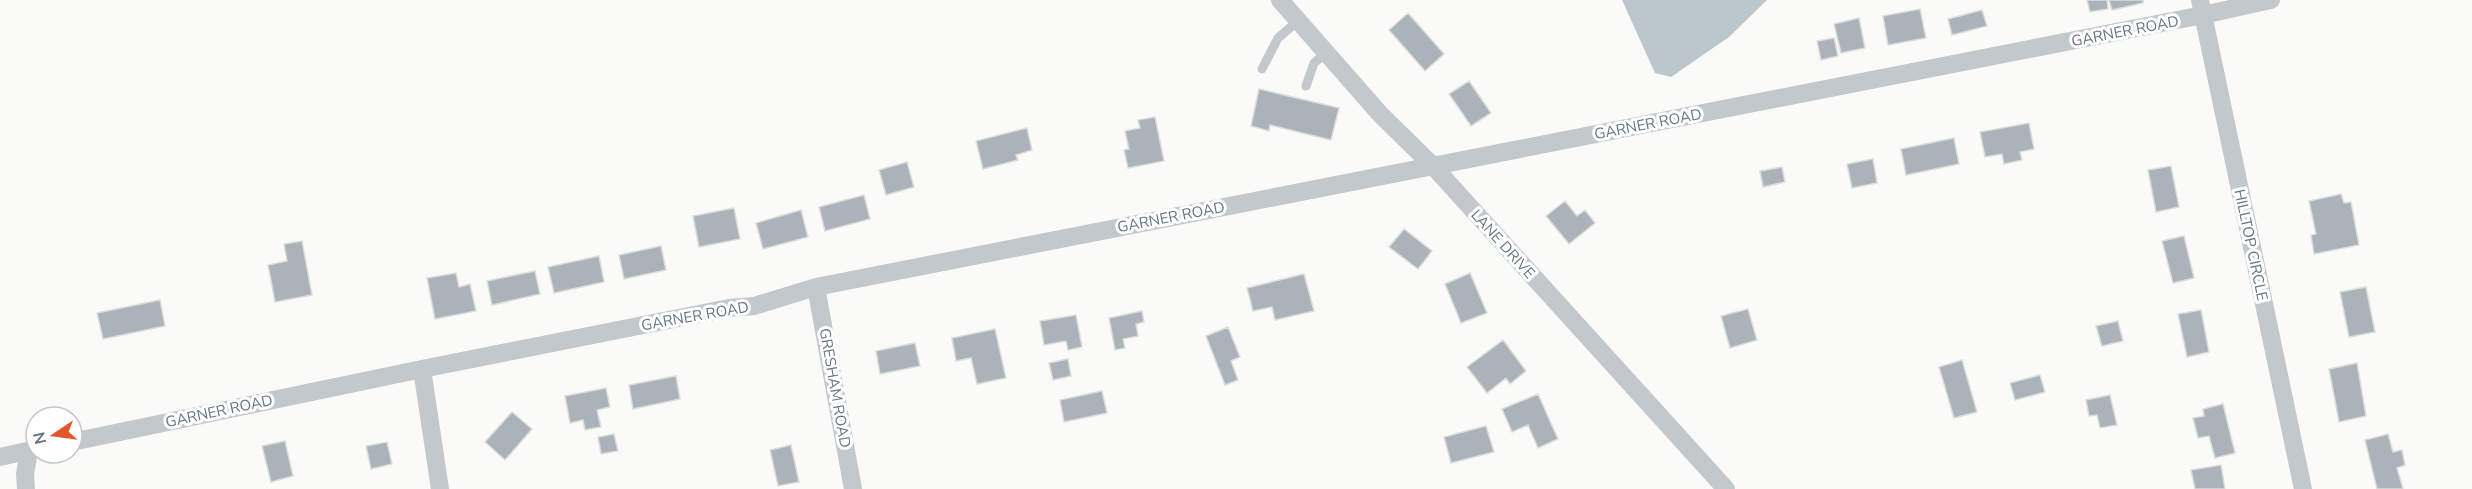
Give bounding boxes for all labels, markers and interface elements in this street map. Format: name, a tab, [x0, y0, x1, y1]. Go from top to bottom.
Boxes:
street label: GARNER ROAD	[2070, 11, 2180, 51]
street label: GARNER ROAD	[1593, 104, 1703, 144]
street label: HILLTOP CIRCLE	[2229, 187, 2273, 303]
street label: GARNER ROAD	[1116, 197, 1226, 237]
street label: LANE DRIVE	[1467, 205, 1539, 283]
street label: GARNER ROAD	[640, 297, 750, 335]
street label: GRESHAM ROAD	[815, 327, 855, 449]
street label: GARNER ROAD	[164, 390, 274, 432]
north arrow	[24, 405, 84, 465]
text: N	[28, 430, 52, 446]

